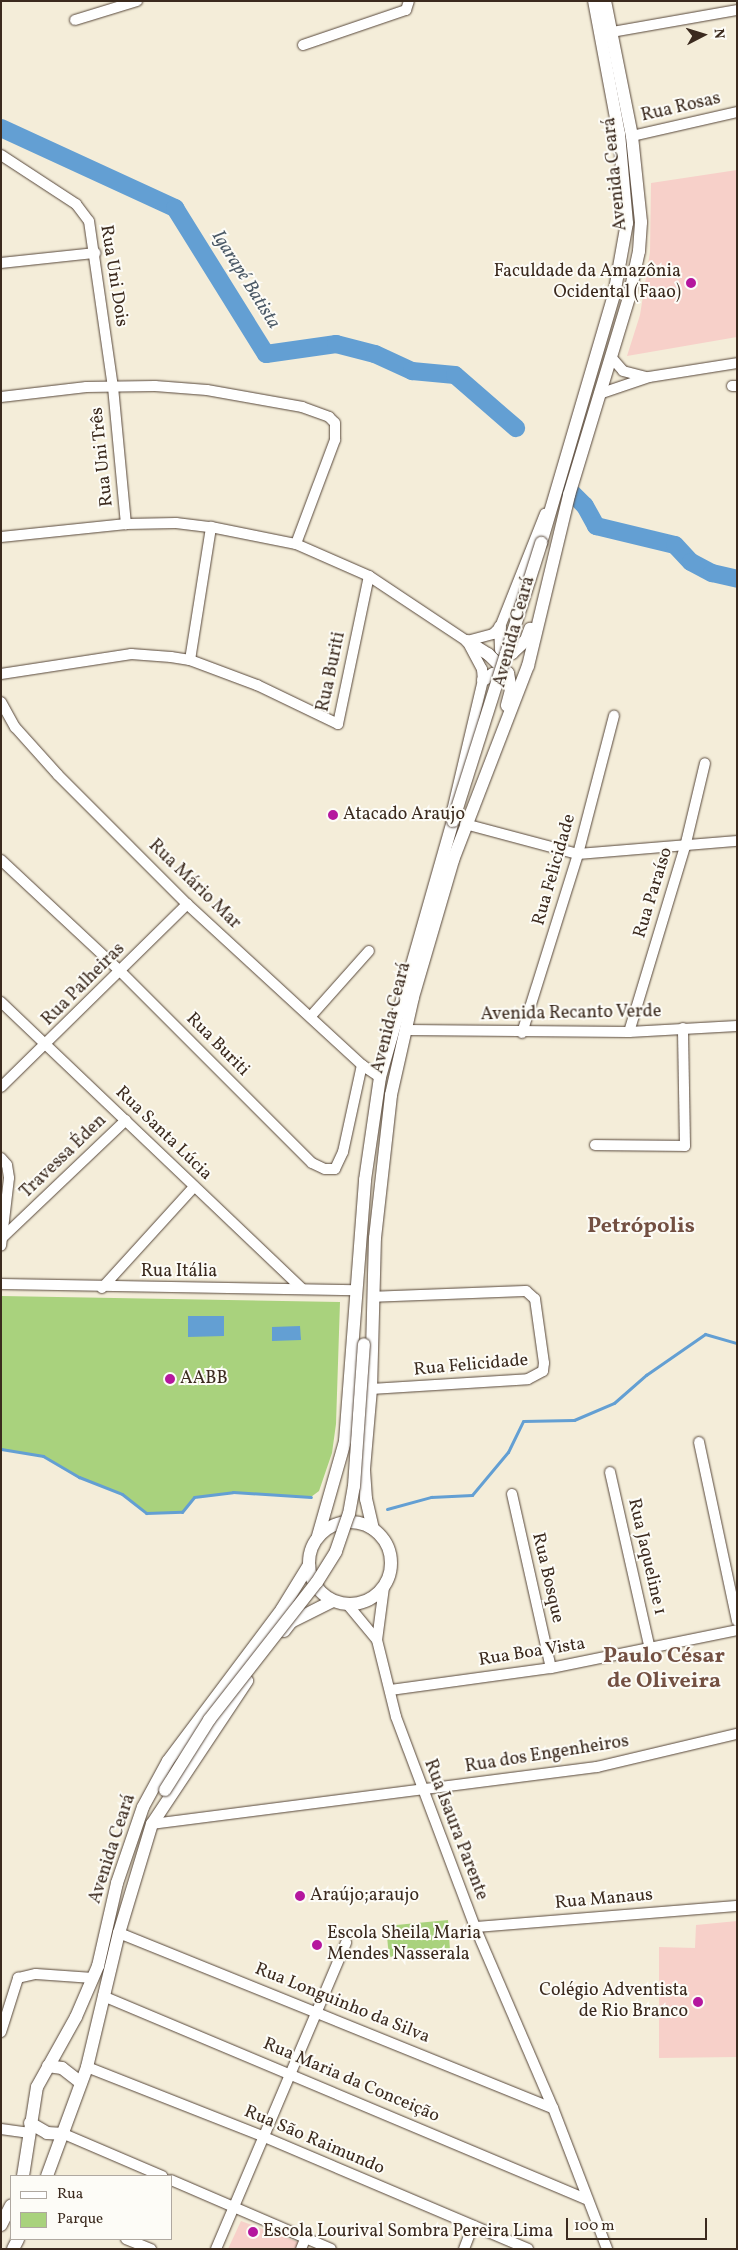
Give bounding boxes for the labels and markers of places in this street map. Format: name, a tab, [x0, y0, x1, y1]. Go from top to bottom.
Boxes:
place label: Faculdade da Amazônia Ocidental (Faao)	[494, 262, 681, 304]
marker: Faculdade da Amazônia Ocidental (Faao)	[685, 277, 697, 289]
place label: Atacado Araujo	[343, 804, 465, 826]
marker: Atacado Araujo	[327, 809, 339, 821]
place label: AABB	[180, 1368, 228, 1390]
marker: AABB	[164, 1373, 176, 1385]
place label: Araújo;araujo	[310, 1885, 419, 1907]
marker: Araújo;araujo	[294, 1890, 306, 1902]
place label: Escola Sheila Maria Mendes Nasserala	[327, 1924, 481, 1966]
marker: Escola Sheila Maria Mendes Nasserala	[311, 1939, 323, 1951]
place label: Colégio Adventista de Rio Branco	[539, 1981, 688, 2024]
marker: Colégio Adventista de Rio Branco	[692, 1996, 704, 2008]
place label: Escola Lourival Sombra Pereira Lima	[263, 2221, 553, 2243]
marker: Escola Lourival Sombra Pereira Lima	[247, 2226, 259, 2238]

